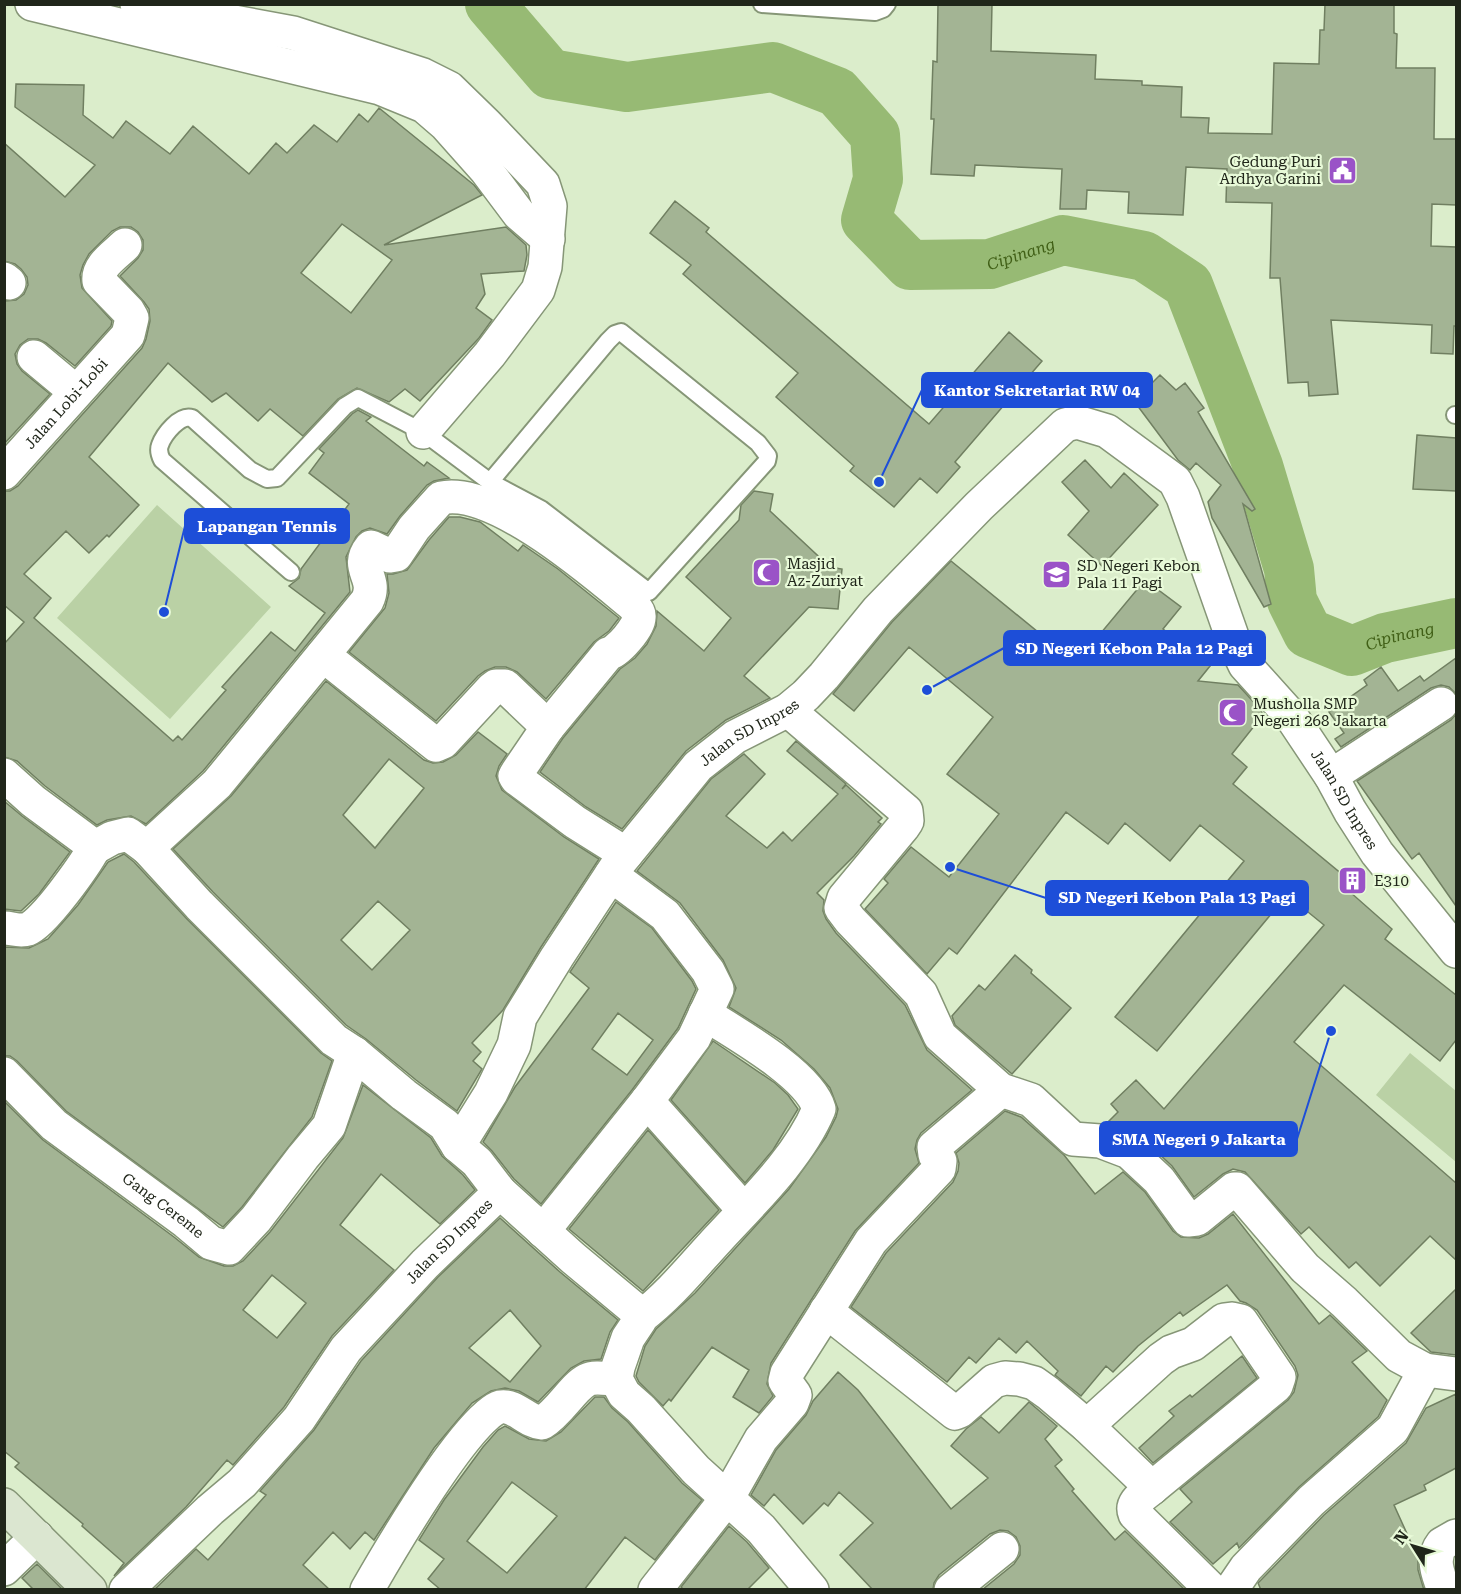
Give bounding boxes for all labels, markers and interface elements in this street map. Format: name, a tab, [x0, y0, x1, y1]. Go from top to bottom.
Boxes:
place label: Gedung Puri Ardhya Garini	[1219, 153, 1321, 188]
public building icon: Gedung Puri Ardhya Garini	[1326, 155, 1358, 187]
water label: Cipinang	[985, 234, 1057, 274]
street label: Jalan Lobi-Lobi	[21, 355, 112, 453]
callout: Kantor Sekretariat RW 04	[922, 373, 1152, 407]
text: Kantor Sekretariat RW 04	[934, 381, 1140, 400]
callout: Lapangan Tennis	[185, 509, 349, 543]
text: Lapangan Tennis	[197, 517, 337, 536]
place label: Masjid Az-Zuriyat	[787, 555, 863, 590]
mosque icon: Masjid Az-Zuriyat	[750, 557, 782, 589]
place label: SD Negeri Kebon Pala 11 Pagi	[1077, 557, 1200, 592]
school or university icon: SD Negeri Kebon Pala 11 Pagi	[1040, 559, 1072, 591]
water label: Cipinang	[1363, 618, 1436, 654]
callout: SD Negeri Kebon Pala 12 Pagi	[1004, 631, 1265, 665]
text: SD Negeri Kebon Pala 12 Pagi	[1015, 639, 1253, 658]
street label: Jalan SD Inpres	[696, 695, 803, 770]
place label: Musholla SMP Negeri 268 Jakarta	[1253, 695, 1387, 730]
mosque icon: Musholla SMP Negeri 268 Jakarta	[1216, 697, 1248, 729]
street label: Jalan SD Inpres	[1307, 746, 1381, 853]
building icon: E310	[1337, 865, 1369, 897]
place label: E310	[1374, 872, 1409, 890]
callout: SD Negeri Kebon Pala 13 Pagi	[1046, 881, 1308, 915]
text: SD Negeri Kebon Pala 13 Pagi	[1058, 888, 1296, 907]
callout: SMA Negeri 9 Jakarta	[1100, 1122, 1297, 1156]
text: SMA Negeri 9 Jakarta	[1112, 1130, 1286, 1149]
street label: Gang Cereme	[119, 1169, 207, 1242]
street label: Jalan SD Inpres	[402, 1195, 496, 1288]
north arrow	[1383, 1516, 1443, 1576]
text: N	[1390, 1527, 1413, 1548]

